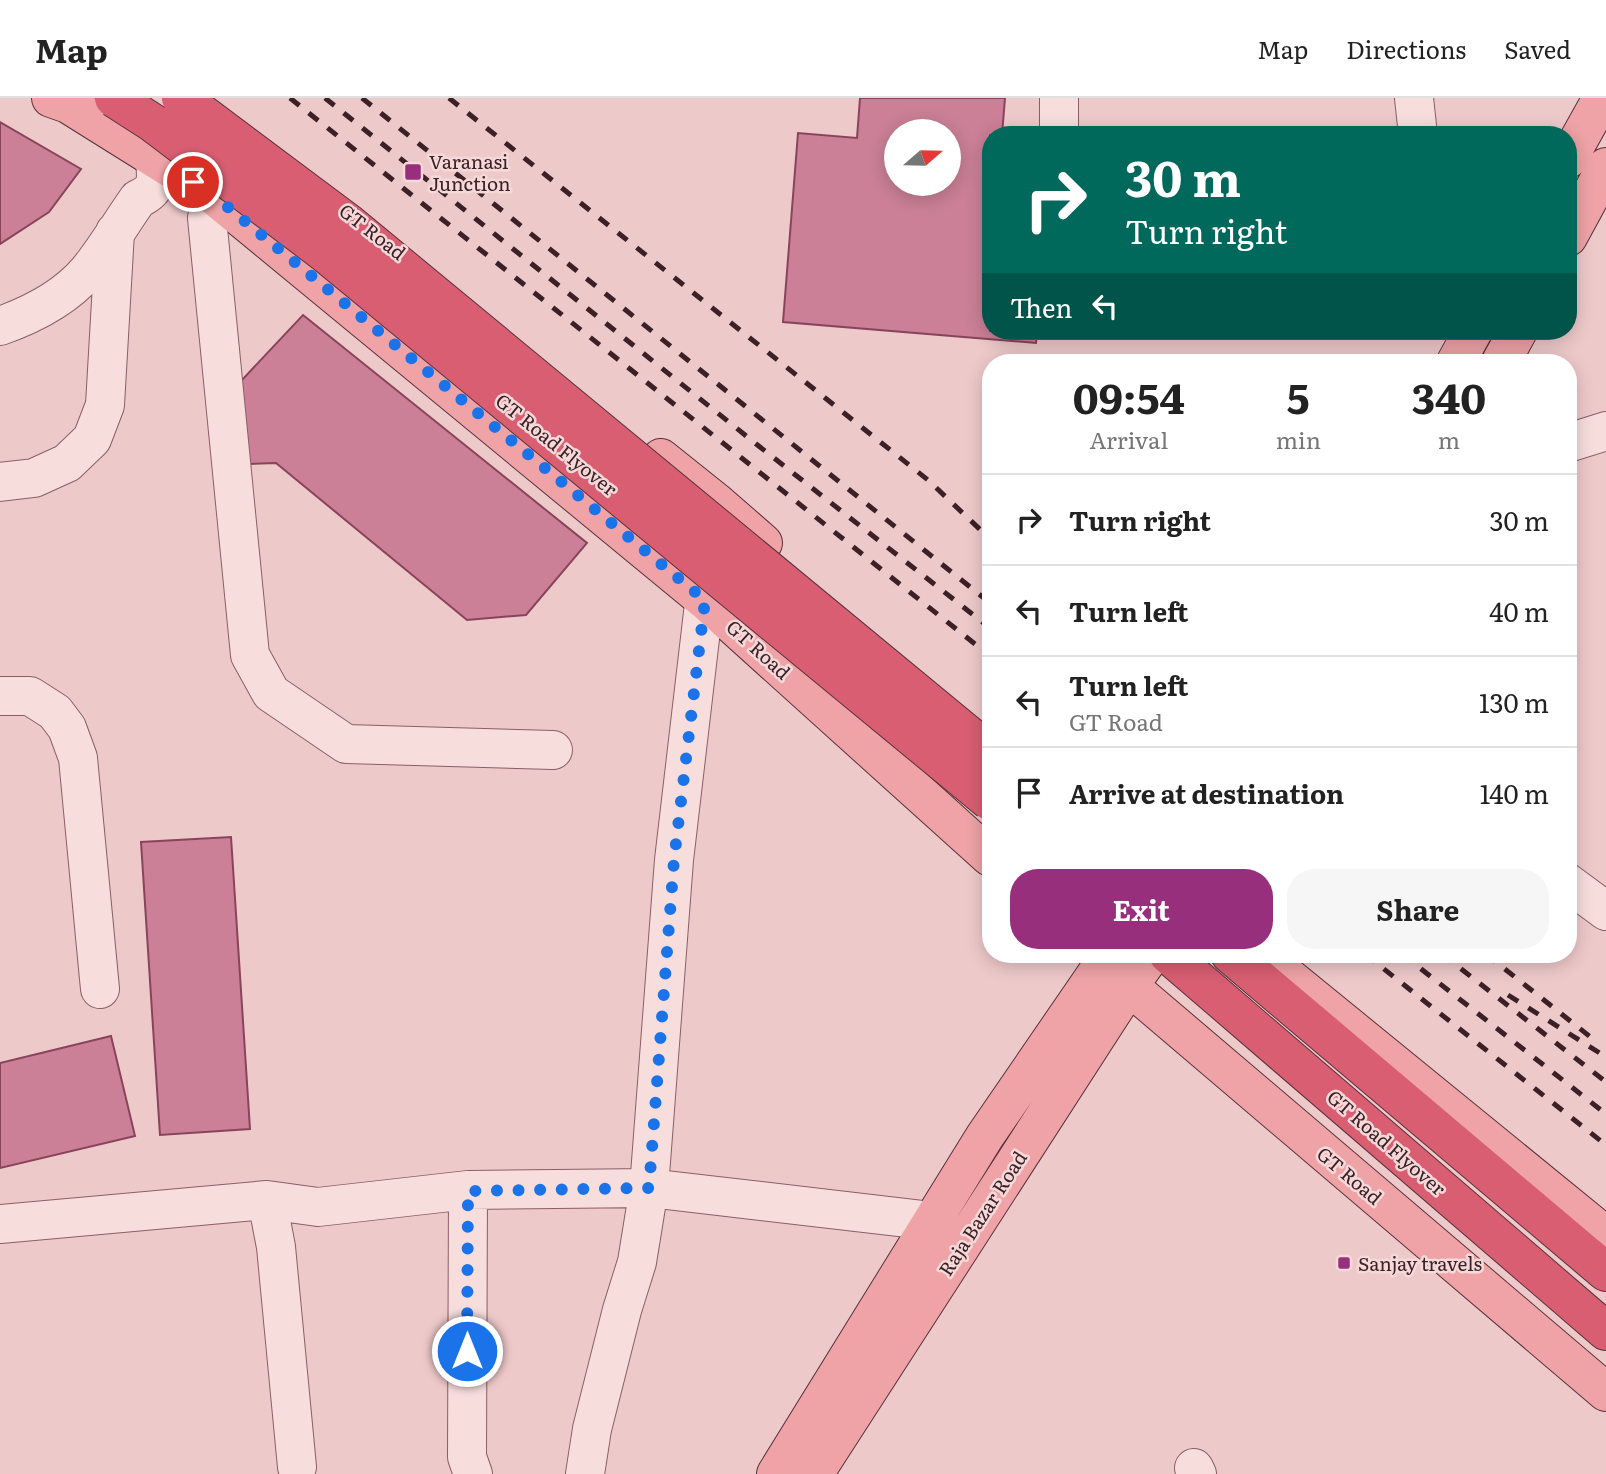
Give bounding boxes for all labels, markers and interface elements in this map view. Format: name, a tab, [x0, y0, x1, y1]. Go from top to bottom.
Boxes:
text: Map	[35, 24, 108, 73]
text: Map	[1257, 31, 1308, 66]
text: Directions	[1346, 31, 1466, 66]
text: Saved	[1504, 31, 1571, 66]
north arrow	[884, 119, 961, 196]
map controls	[884, 119, 961, 196]
text: 30 m	[1125, 139, 1241, 212]
place label: Varanasi Junction	[429, 147, 511, 197]
pin	[163, 152, 223, 212]
icon: right	[1010, 154, 1101, 245]
marker: Varanasi Junction	[403, 162, 423, 182]
icon: arrive	[174, 163, 212, 201]
street label: GT Road	[334, 196, 412, 266]
text: Turn right	[1125, 206, 1287, 254]
text: Then	[1010, 287, 1072, 326]
icon: left	[1086, 287, 1124, 325]
text: 09:54	[1073, 365, 1185, 427]
text: 5	[1287, 365, 1310, 427]
text: 340	[1412, 365, 1486, 427]
street label: GT Road Flyover	[490, 386, 624, 502]
text: Arrival	[1090, 422, 1168, 456]
text: min	[1276, 422, 1321, 456]
text: m	[1438, 422, 1460, 456]
text: Turn right	[1069, 500, 1211, 539]
text: 30 m	[1489, 500, 1549, 539]
icon: right	[1010, 501, 1048, 539]
text: Turn left	[1069, 591, 1188, 630]
text: 40 m	[1489, 591, 1549, 630]
icon: left	[1010, 592, 1048, 630]
street label: GT Road	[721, 613, 797, 686]
text: Turn left	[1069, 665, 1188, 704]
text: 130 m	[1479, 682, 1549, 721]
icon: left	[1010, 683, 1048, 721]
text: GT Road	[1069, 704, 1163, 738]
text: Arrive at destination	[1069, 773, 1344, 812]
text: 140 m	[1480, 773, 1549, 812]
icon: arrive	[1010, 774, 1048, 812]
button: Exit	[1010, 869, 1273, 949]
button: Share	[1287, 869, 1549, 949]
street label: GT Road Flyover	[1323, 1085, 1451, 1199]
street label: GT Road	[1313, 1141, 1387, 1209]
street label: Raja Bazar Road	[931, 1145, 1033, 1281]
place label: Sanjay travels	[1358, 1249, 1483, 1277]
marker: Sanjay travels	[1336, 1255, 1352, 1271]
position arrow	[430, 1314, 504, 1388]

